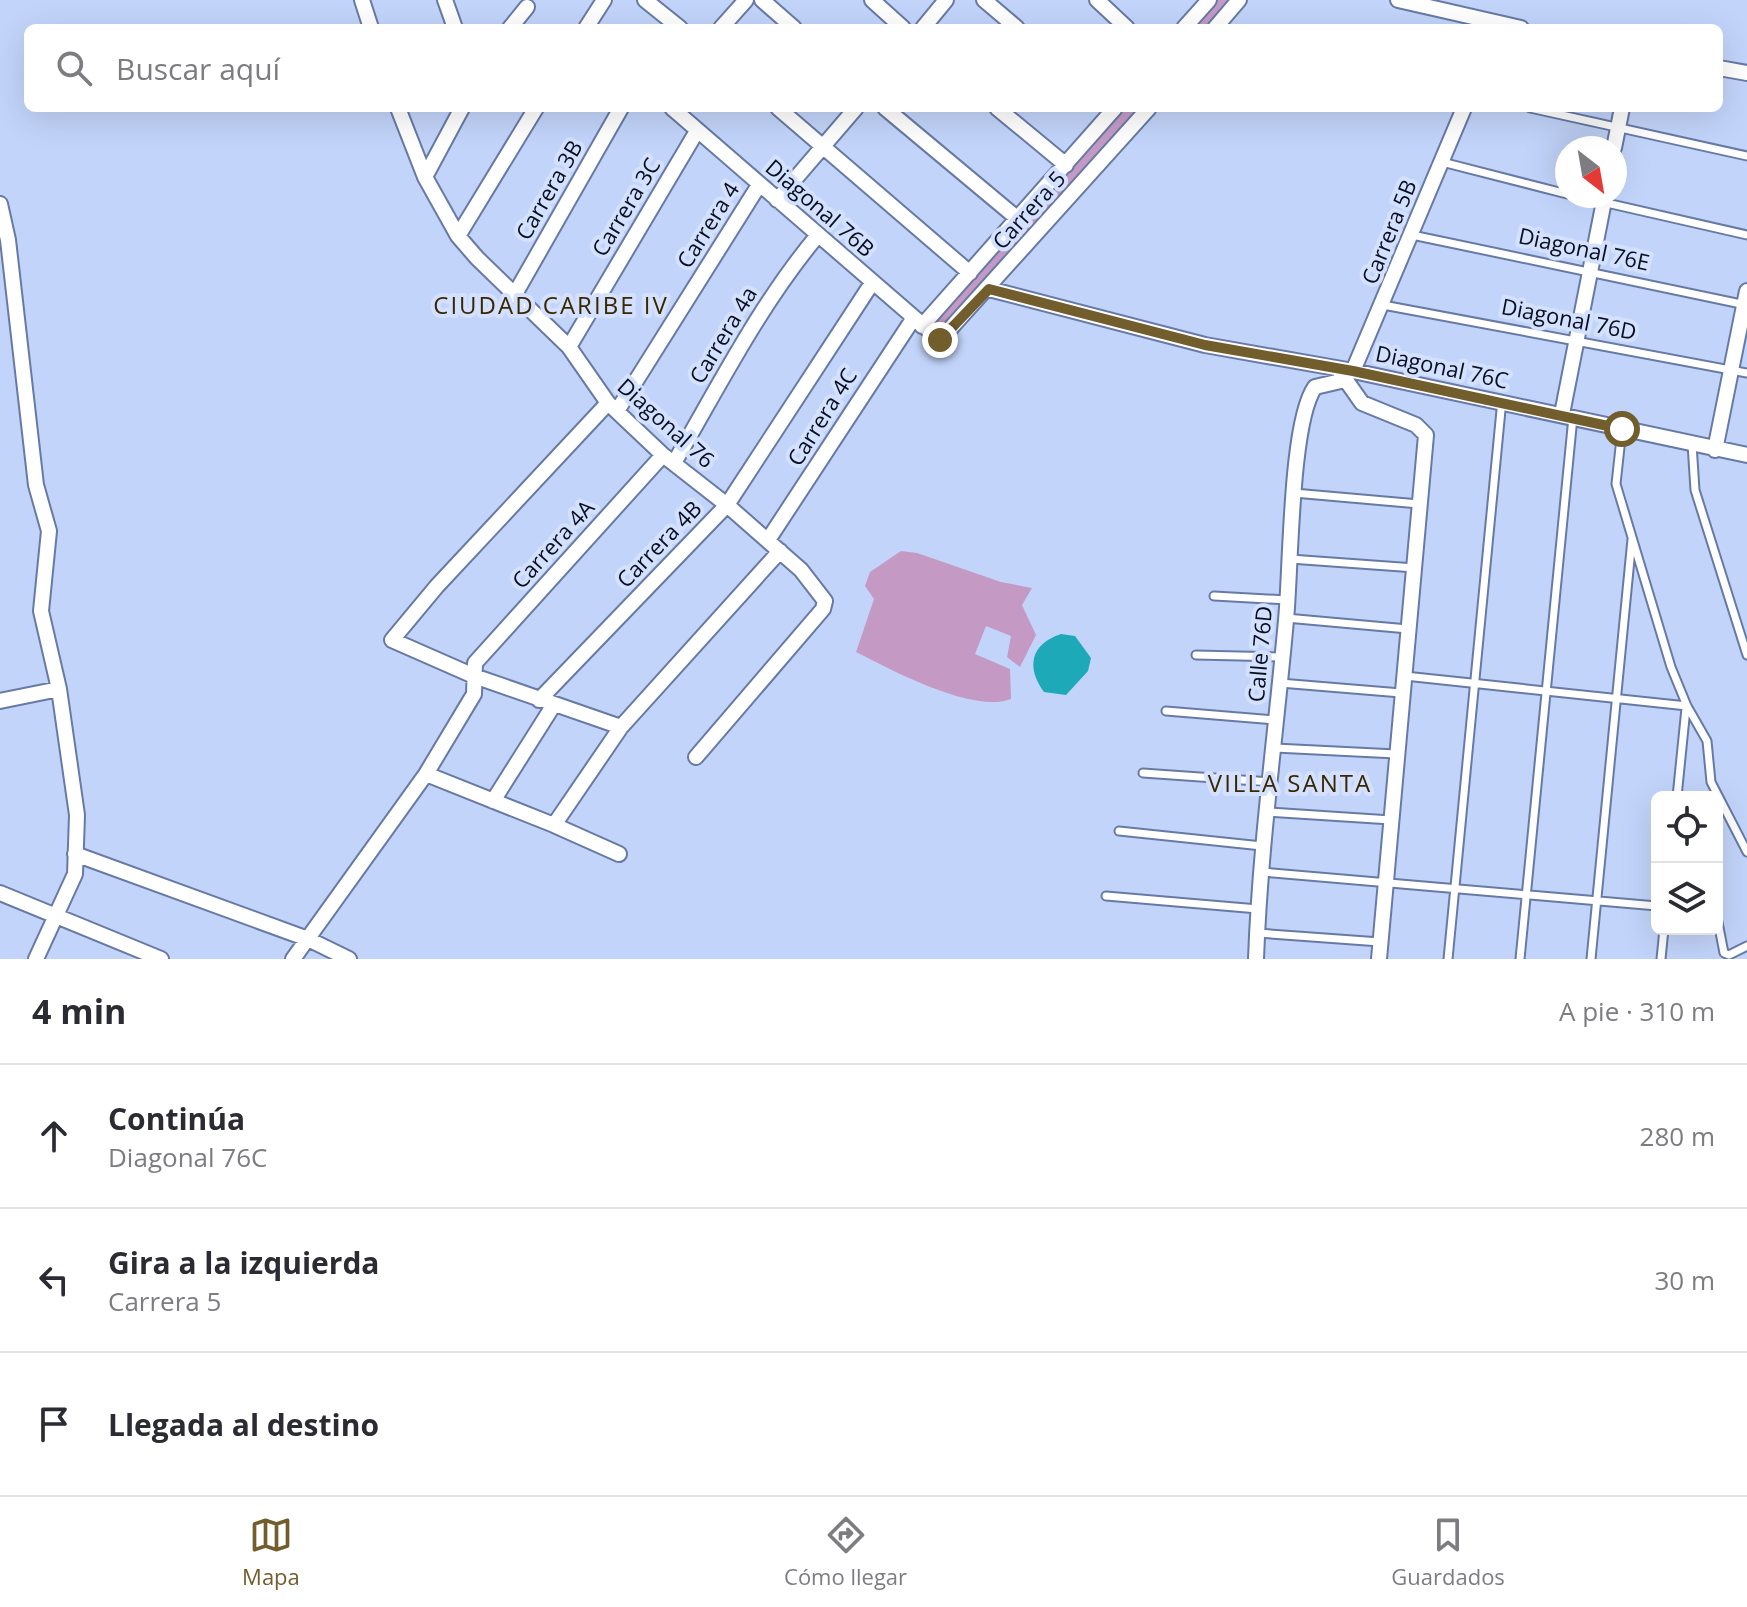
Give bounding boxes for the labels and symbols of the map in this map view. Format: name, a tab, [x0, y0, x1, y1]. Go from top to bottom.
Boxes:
street label: Carrera 3B	[508, 134, 589, 245]
north arrow	[1555, 136, 1627, 208]
street label: Carrera 3C	[584, 152, 666, 261]
street label: Diagonal 76B	[760, 152, 882, 263]
street label: Carrera 5	[985, 164, 1072, 255]
street label: Carrera 4	[669, 175, 746, 273]
street label: Carrera 5B	[1354, 175, 1423, 288]
street label: Diagonal 76E	[1516, 219, 1653, 277]
street label: Carrera 4a	[681, 280, 763, 389]
district label: CIUDAD CARIBE IV	[433, 288, 669, 321]
street label: Diagonal 76D	[1499, 290, 1639, 346]
route end	[922, 322, 958, 358]
street label: Diagonal 76C	[1373, 337, 1511, 395]
street label: Carrera 4C	[779, 362, 863, 471]
street label: Diagonal 76	[612, 371, 722, 474]
route start	[1604, 411, 1640, 447]
street label: Carrera 4A	[504, 492, 600, 594]
street label: Carrera 4B	[609, 493, 707, 593]
street label: Calle 76D	[1240, 605, 1278, 703]
district label: VILLA SANTA	[1208, 766, 1372, 799]

